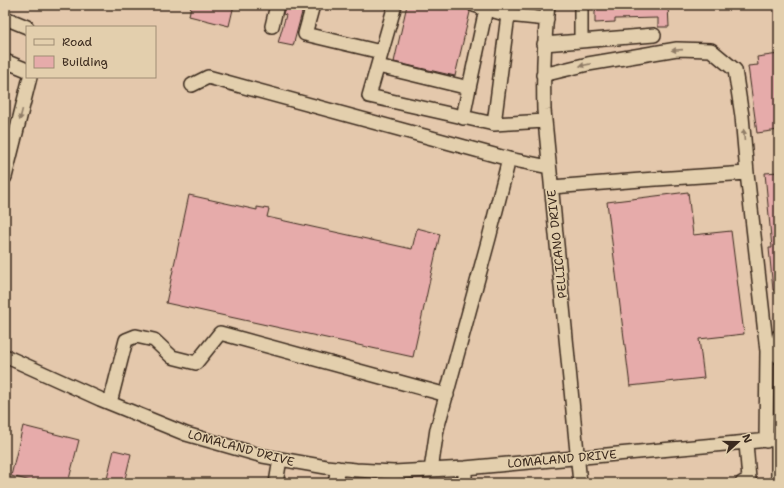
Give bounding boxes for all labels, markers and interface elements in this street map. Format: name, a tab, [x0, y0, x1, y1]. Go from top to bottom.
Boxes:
legend	[26, 26, 156, 78]
text: Road	[62, 34, 93, 50]
one-way arrow	[671, 47, 683, 54]
text: Building	[62, 54, 108, 70]
one-way arrow	[578, 63, 591, 69]
one-way arrow	[18, 109, 24, 121]
one-way arrow	[740, 128, 747, 141]
street label: PELLICANO DRIVE	[543, 189, 571, 299]
north arrow	[718, 422, 758, 462]
street label: LOMALAND DRIVE	[186, 426, 296, 470]
text: N	[738, 432, 756, 446]
street label: LOMALAND DRIVE	[507, 446, 617, 472]

